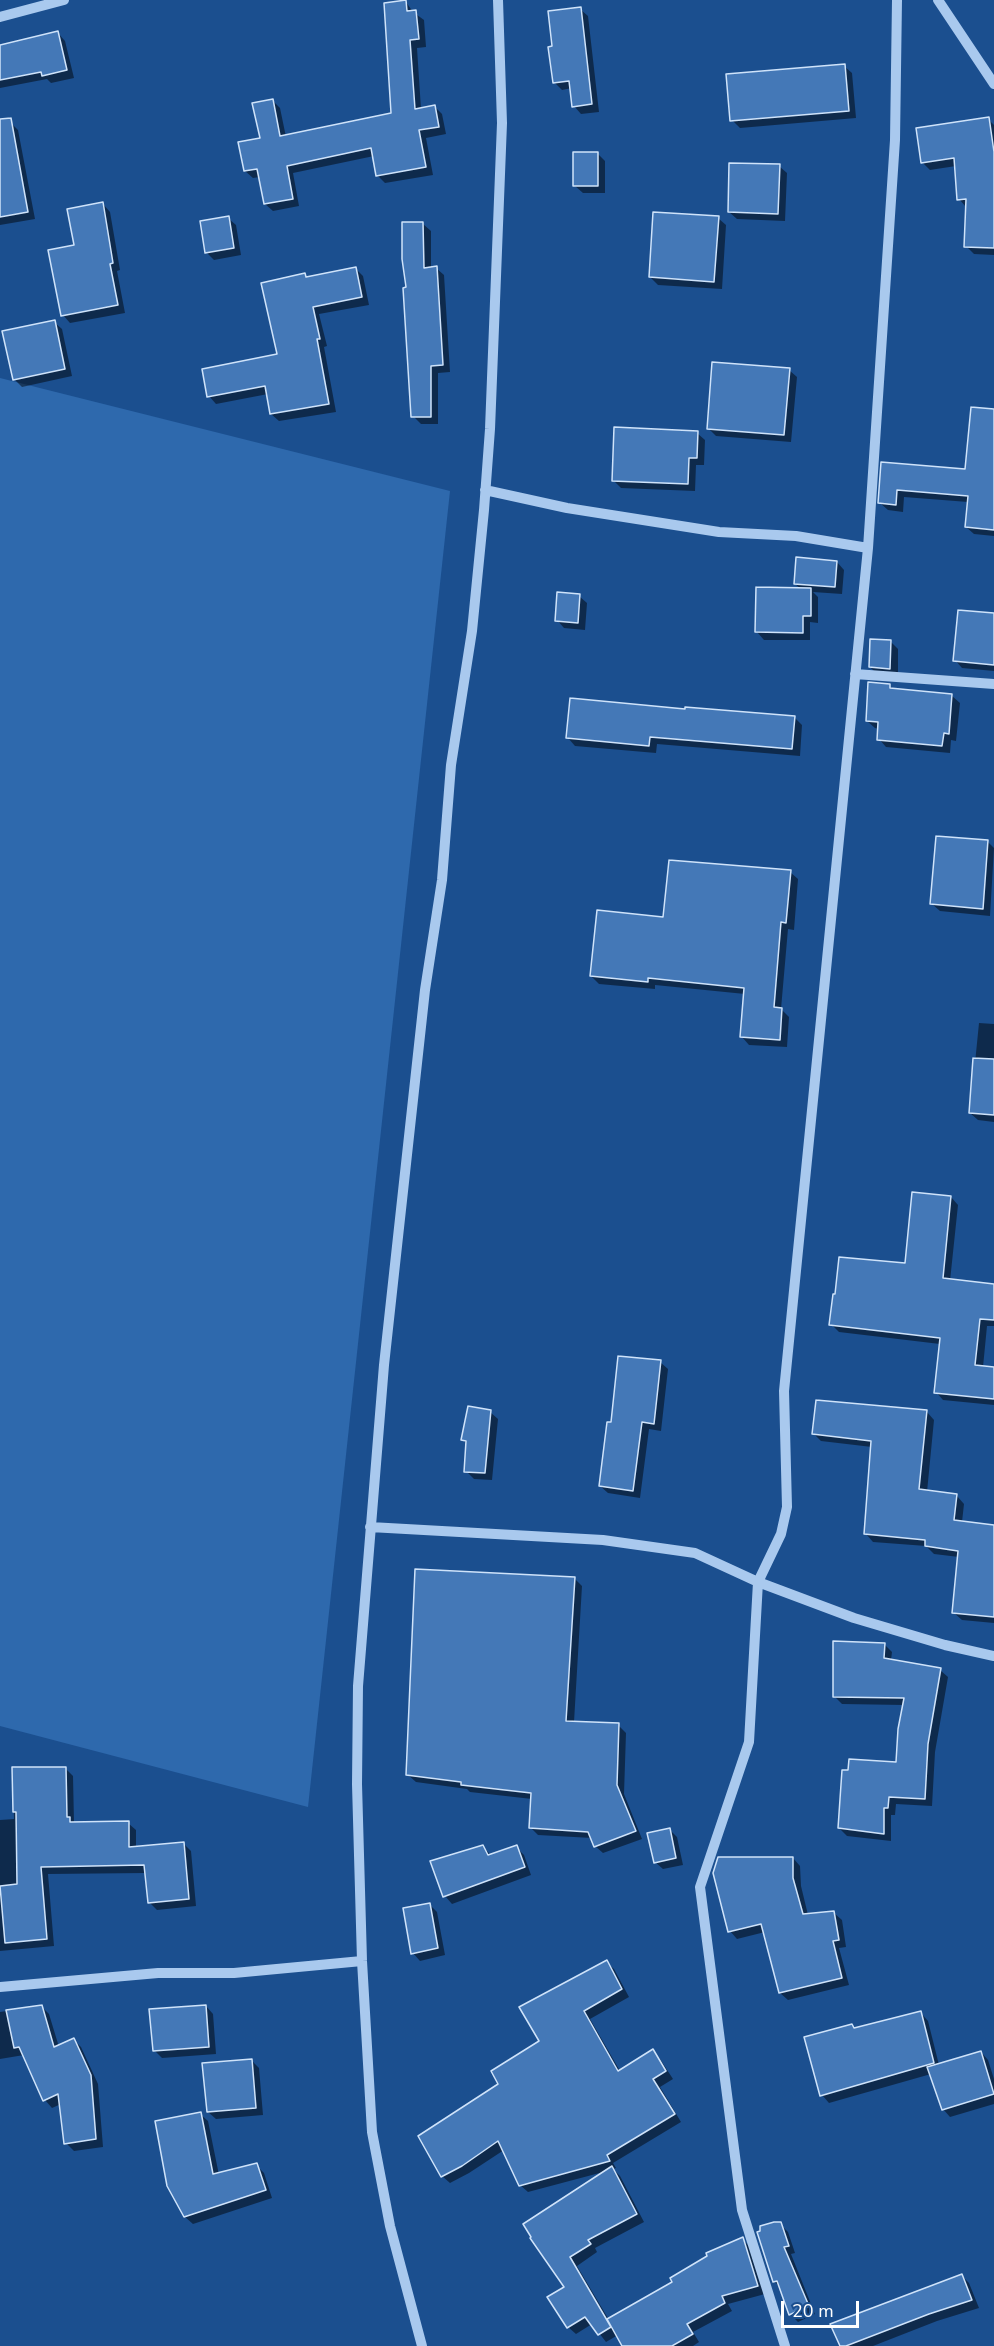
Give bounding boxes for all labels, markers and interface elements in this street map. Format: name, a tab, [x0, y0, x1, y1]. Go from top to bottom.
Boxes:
scale bar	[784, 2289, 862, 2327]
text: 20 m	[792, 2299, 834, 2323]

